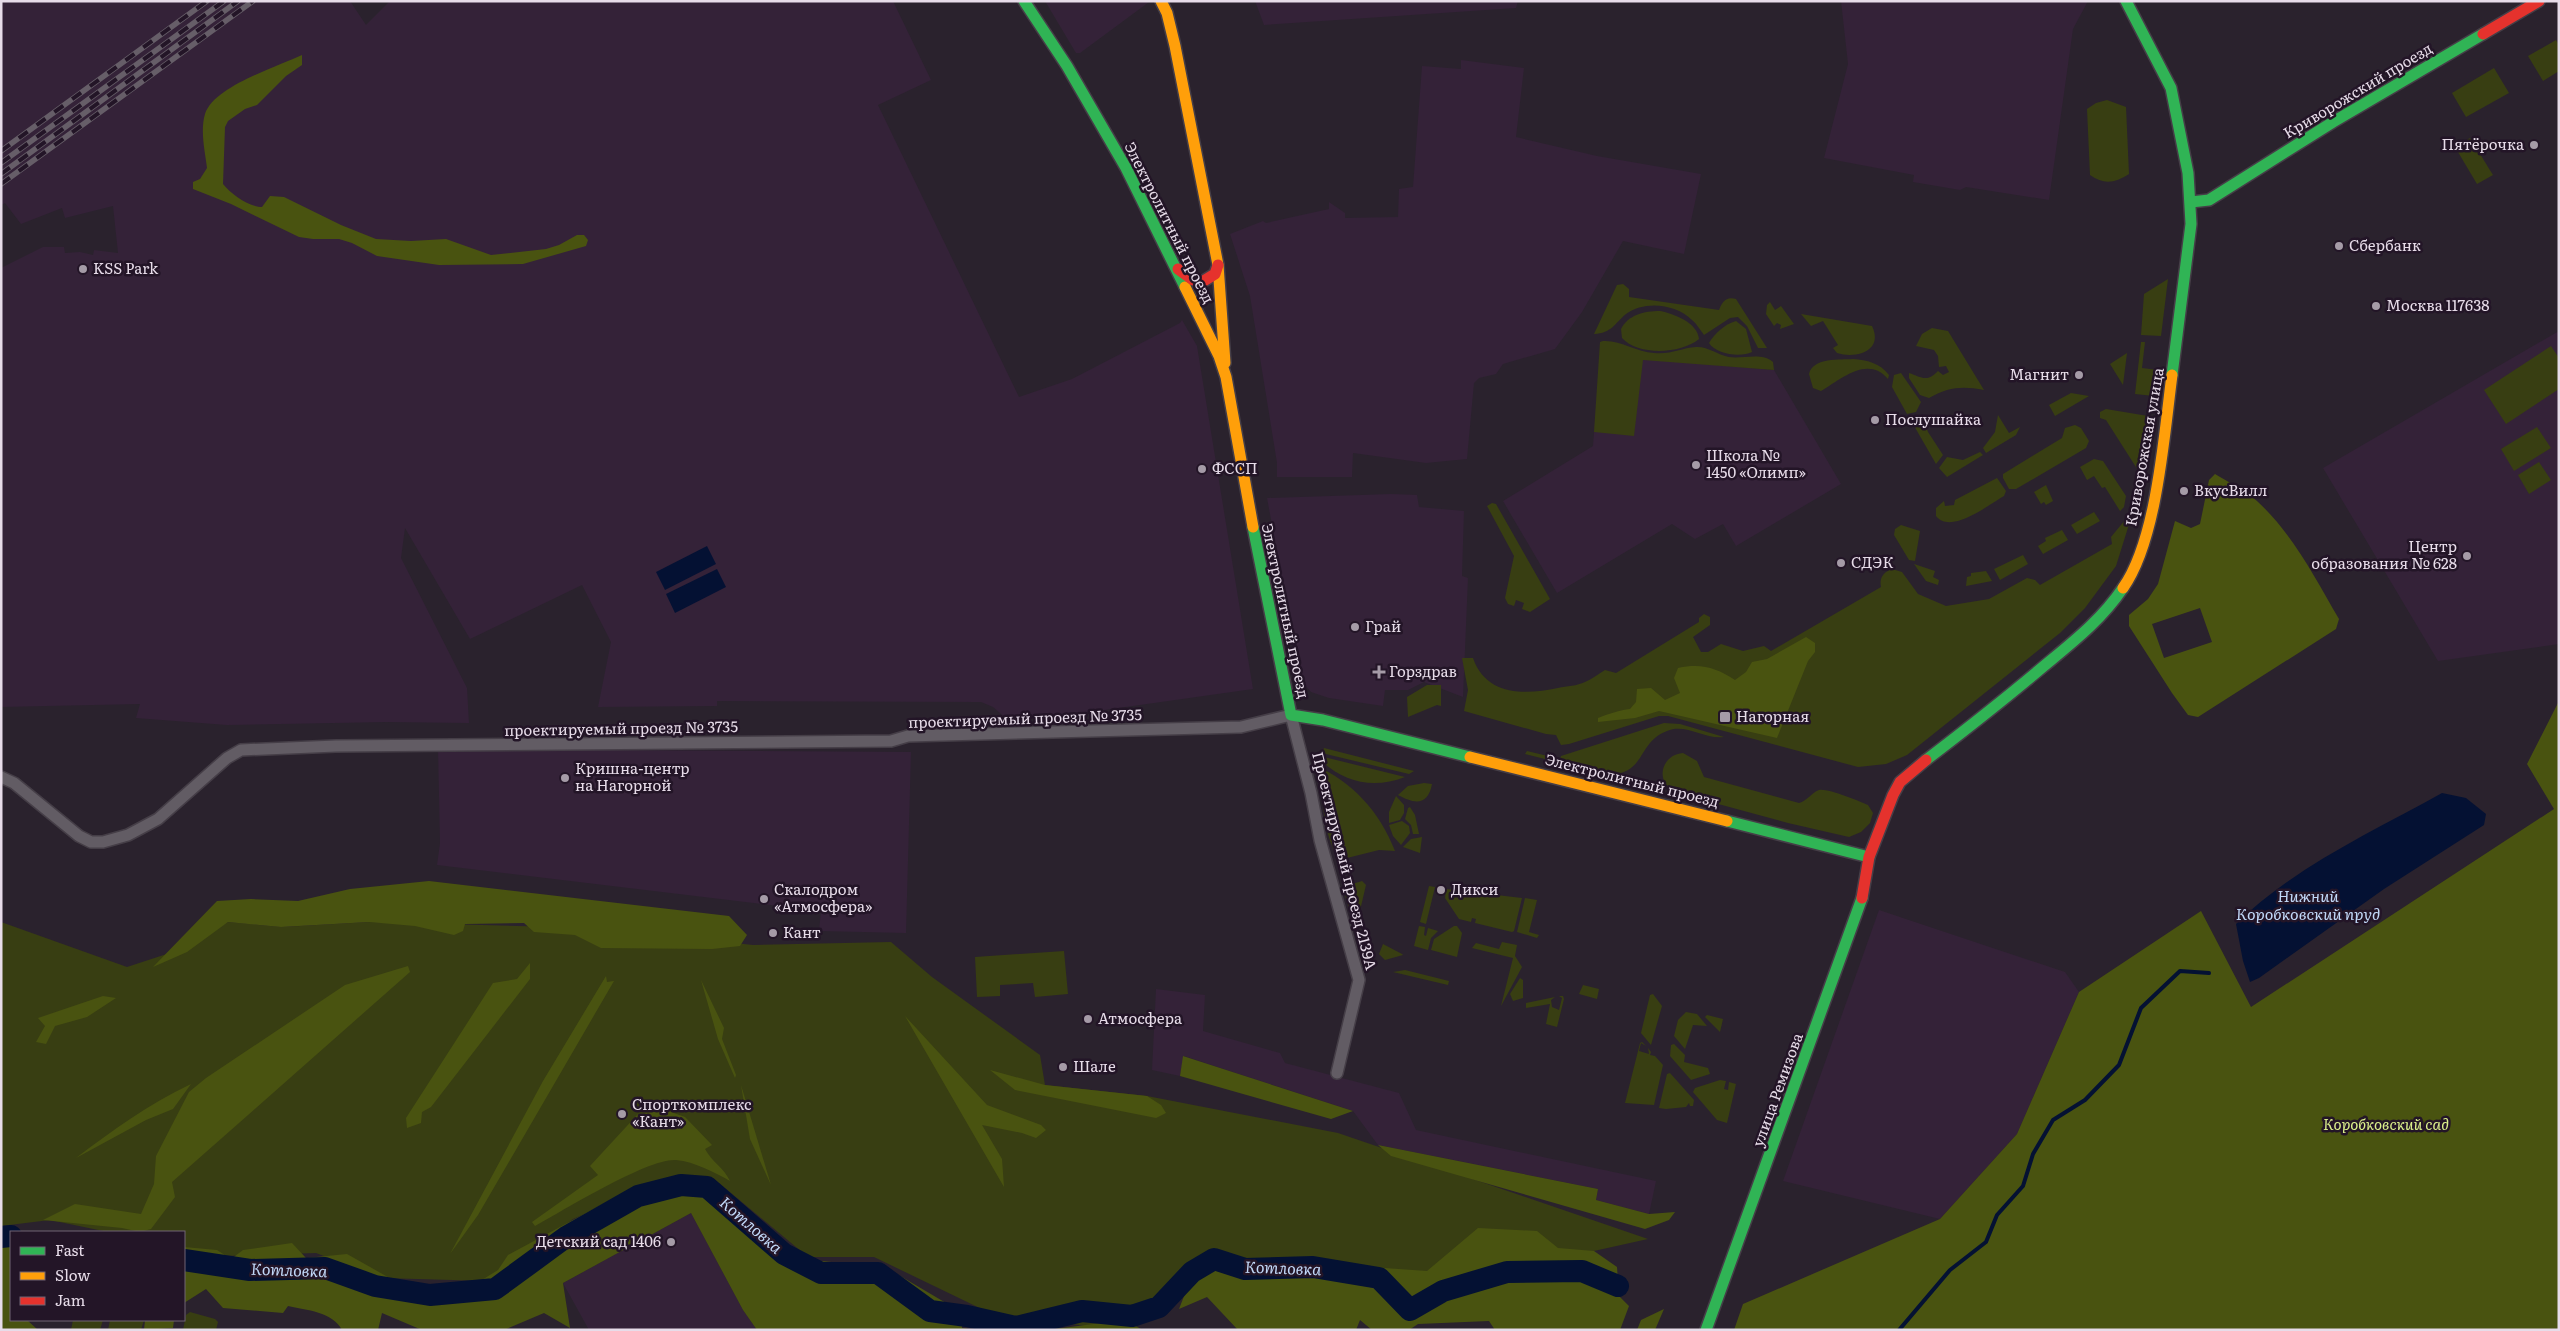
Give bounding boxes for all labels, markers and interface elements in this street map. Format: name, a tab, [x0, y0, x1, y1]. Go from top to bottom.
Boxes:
street label: Криворожский проезд	[2278, 36, 2436, 143]
place label: Пятёрочка	[2441, 132, 2525, 155]
street label: Электролитный проезд	[1120, 138, 1221, 307]
marker: Пятёрочка	[2528, 139, 2540, 151]
place label: Сбербанк	[2349, 233, 2421, 256]
marker: Сбербанк	[2333, 240, 2345, 252]
place label: KSS Park	[93, 256, 159, 279]
marker: KSS Park	[77, 263, 89, 275]
place label: Москва 117638	[2386, 293, 2490, 316]
marker: Москва 117638	[2370, 300, 2382, 312]
place label: Магнит	[2009, 362, 2069, 385]
street label: Криворожская улица	[2118, 365, 2169, 528]
marker: Магнит	[2073, 369, 2085, 381]
place label: Послушайка	[1885, 407, 1982, 430]
marker: Послушайка	[1869, 414, 1881, 426]
place label: Школа № 1450 «Олимп»	[1706, 443, 1806, 483]
place label: ФССП	[1212, 456, 1258, 479]
marker: Школа № 1450 «Олимп»	[1690, 459, 1702, 471]
marker: ФССП	[1196, 463, 1208, 475]
place label: ВкусВилл	[2194, 478, 2267, 501]
marker: ВкусВилл	[2178, 485, 2190, 497]
street label: Электролитный проезд	[1257, 521, 1316, 700]
place label: Центр образования № 628	[2311, 534, 2457, 574]
place label: СДЭК	[1851, 550, 1893, 573]
marker: Центр образования № 628	[2461, 550, 2473, 562]
marker: СДЭК	[1835, 557, 1847, 569]
place label: Грай	[1365, 614, 1401, 637]
marker: Грай	[1349, 621, 1361, 633]
place label: Горздрав	[1389, 659, 1457, 682]
marker: Горздрав	[1373, 666, 1385, 678]
street label: проектируемый проезд № 3735	[908, 702, 1143, 733]
place label: Нагорная	[1736, 704, 1809, 727]
marker: Нагорная	[1718, 710, 1732, 724]
street label: проектируемый проезд № 3735	[504, 714, 738, 741]
street label: Электролитный проезд	[1543, 747, 1722, 812]
street label: Проектируемый проезд 2139А	[1307, 749, 1384, 972]
place label: Кришна-центр на Нагорной	[575, 756, 690, 796]
marker: Кришна-центр на Нагорной	[559, 772, 571, 784]
place label: Скалодром «Атмосфера»	[774, 877, 873, 917]
place label: Дикси	[1451, 877, 1499, 900]
water label: Нижний Коробковский пруд	[2236, 883, 2380, 925]
marker: Дикси	[1435, 884, 1447, 896]
marker: Скалодром «Атмосфера»	[758, 893, 770, 905]
place label: Кант	[783, 920, 821, 943]
marker: Кант	[767, 927, 779, 939]
place label: Атмосфера	[1098, 1006, 1183, 1029]
marker: Атмосфера	[1082, 1013, 1094, 1025]
street label: улица Ремизова	[1745, 1028, 1808, 1150]
place label: Шале	[1073, 1054, 1116, 1077]
marker: Шале	[1057, 1061, 1069, 1073]
place label: Спорткомплекс «Кант»	[632, 1092, 752, 1132]
marker: Спорткомплекс «Кант»	[616, 1108, 628, 1120]
park label: Коробковский сад	[2323, 1112, 2449, 1135]
water label: Котловка	[715, 1190, 789, 1259]
place label: Детский сад 1406	[536, 1229, 661, 1252]
legend	[10, 1231, 185, 1321]
marker: Детский сад 1406	[665, 1236, 677, 1248]
text: Fast	[55, 1238, 84, 1261]
water label: Котловка	[1244, 1254, 1323, 1280]
water label: Котловка	[250, 1256, 329, 1282]
text: Slow	[55, 1263, 90, 1286]
text: Jam	[55, 1288, 86, 1311]

